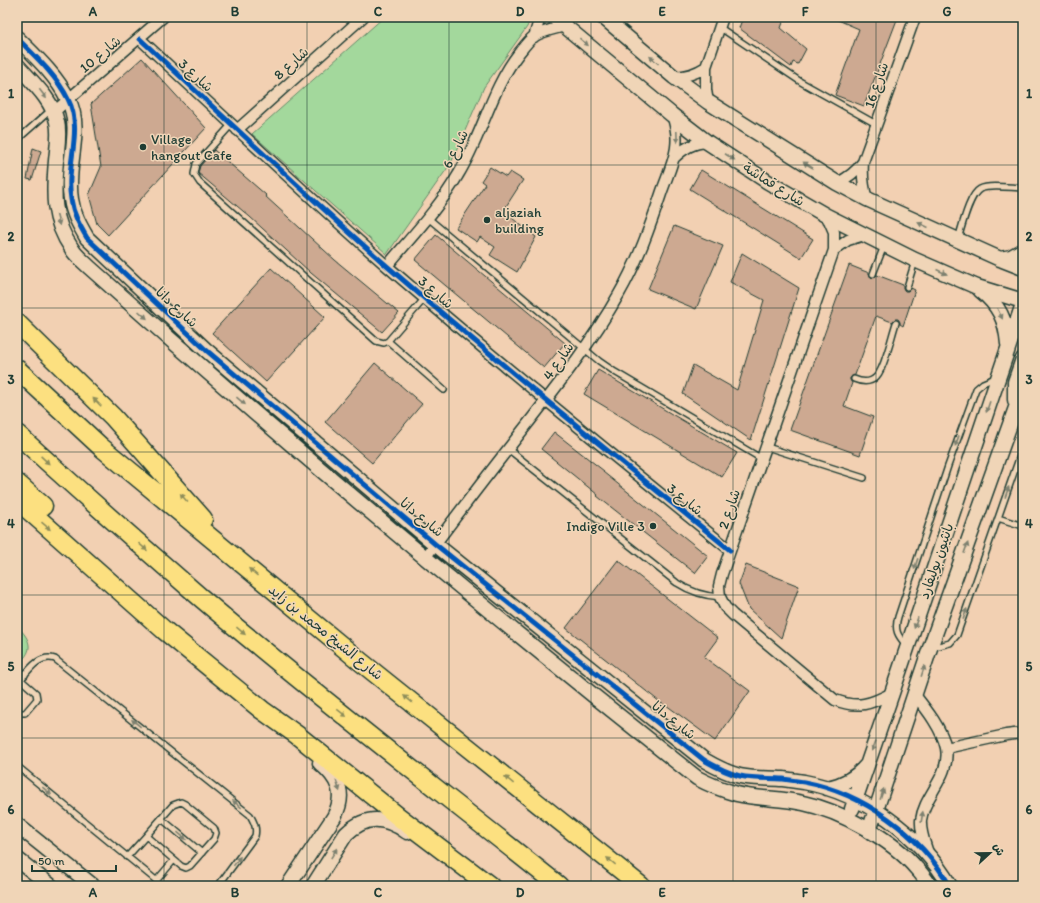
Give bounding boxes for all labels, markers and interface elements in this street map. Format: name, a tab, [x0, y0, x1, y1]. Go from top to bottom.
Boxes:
text: A	[88, 4, 98, 19]
text: B	[231, 4, 240, 19]
text: C	[374, 4, 383, 19]
text: D	[516, 4, 525, 19]
text: E	[658, 4, 666, 19]
text: F	[802, 4, 809, 19]
text: G	[943, 4, 952, 19]
street label: شارع 10	[76, 32, 125, 77]
one-way arrow	[578, 38, 589, 47]
street label: شارع 8	[270, 43, 313, 84]
street label: شارع 3	[174, 55, 216, 96]
one-way arrow	[649, 56, 660, 65]
street label: شارع 16	[861, 60, 893, 111]
text: 1	[8, 86, 14, 101]
text: 1	[1026, 86, 1032, 101]
one-way arrow	[39, 89, 47, 100]
street label: شارع 6	[439, 127, 473, 172]
one-way arrow	[673, 130, 680, 143]
place label: Village hangout Cafe	[151, 131, 232, 164]
marker: Village hangout Cafe	[138, 142, 148, 152]
one-way arrow	[725, 153, 735, 161]
street label: شارع قماشة	[739, 159, 808, 211]
one-way arrow	[802, 161, 814, 168]
place label: aljaziah building	[495, 204, 545, 237]
one-way arrow	[55, 214, 61, 226]
marker: aljaziah building	[482, 215, 492, 225]
one-way arrow	[917, 222, 929, 228]
text: 2	[8, 229, 15, 244]
text: 2	[1026, 229, 1033, 244]
one-way arrow	[937, 269, 948, 275]
street label: شارع 3	[414, 272, 457, 313]
street label: شارع دانا	[151, 284, 201, 332]
one-way arrow	[997, 308, 1003, 320]
one-way arrow	[138, 311, 148, 320]
street label: شارع 4	[539, 339, 578, 384]
text: 3	[7, 372, 15, 387]
text: 3	[1025, 372, 1033, 387]
one-way arrow	[92, 397, 102, 407]
one-way arrow	[235, 397, 246, 406]
one-way arrow	[985, 401, 991, 413]
one-way arrow	[954, 435, 960, 447]
one-way arrow	[41, 455, 50, 464]
street label: شارع 3	[663, 480, 706, 520]
one-way arrow	[1005, 485, 1011, 497]
street label: شارع 2	[715, 487, 745, 532]
one-way arrow	[180, 493, 189, 503]
street label: شارع دانا	[396, 494, 447, 541]
text: 4	[7, 516, 15, 531]
text: 4	[1025, 516, 1033, 531]
place label: Indigo Ville 3	[566, 518, 645, 535]
one-way arrow	[41, 521, 51, 530]
marker: Indigo Ville 3	[648, 521, 658, 531]
street label: بانثيون بوليفارد	[916, 521, 957, 601]
one-way arrow	[137, 542, 148, 551]
one-way arrow	[963, 542, 969, 554]
one-way arrow	[912, 558, 918, 570]
one-way arrow	[248, 568, 259, 577]
street label: شارع الشيخ محمد بن زايد	[264, 581, 386, 685]
one-way arrow	[962, 608, 968, 620]
one-way arrow	[912, 617, 918, 629]
one-way arrow	[236, 627, 247, 635]
text: 5	[8, 659, 15, 674]
text: 5	[1026, 659, 1033, 674]
one-way arrow	[920, 664, 926, 676]
one-way arrow	[402, 694, 413, 703]
street label: شارع دانا	[648, 698, 699, 744]
one-way arrow	[336, 709, 347, 718]
one-way arrow	[130, 719, 141, 727]
one-way arrow	[870, 740, 876, 752]
one-way arrow	[504, 776, 515, 784]
one-way arrow	[335, 780, 341, 792]
one-way arrow	[42, 787, 53, 796]
one-way arrow	[879, 788, 885, 800]
one-way arrow	[232, 800, 242, 809]
text: 6	[8, 802, 15, 817]
text: 6	[1026, 802, 1033, 817]
one-way arrow	[919, 811, 925, 824]
one-way arrow	[177, 831, 187, 840]
north arrow	[970, 833, 1010, 873]
text: ش	[991, 841, 1007, 857]
scale bar	[32, 847, 116, 873]
one-way arrow	[331, 847, 338, 859]
text: 50 m	[38, 854, 64, 868]
one-way arrow	[233, 855, 241, 866]
one-way arrow	[605, 857, 616, 866]
text: A	[88, 885, 98, 900]
text: B	[231, 885, 240, 900]
text: C	[374, 885, 383, 900]
text: D	[516, 885, 525, 900]
text: E	[658, 885, 666, 900]
text: F	[802, 885, 809, 900]
text: G	[943, 885, 952, 900]

